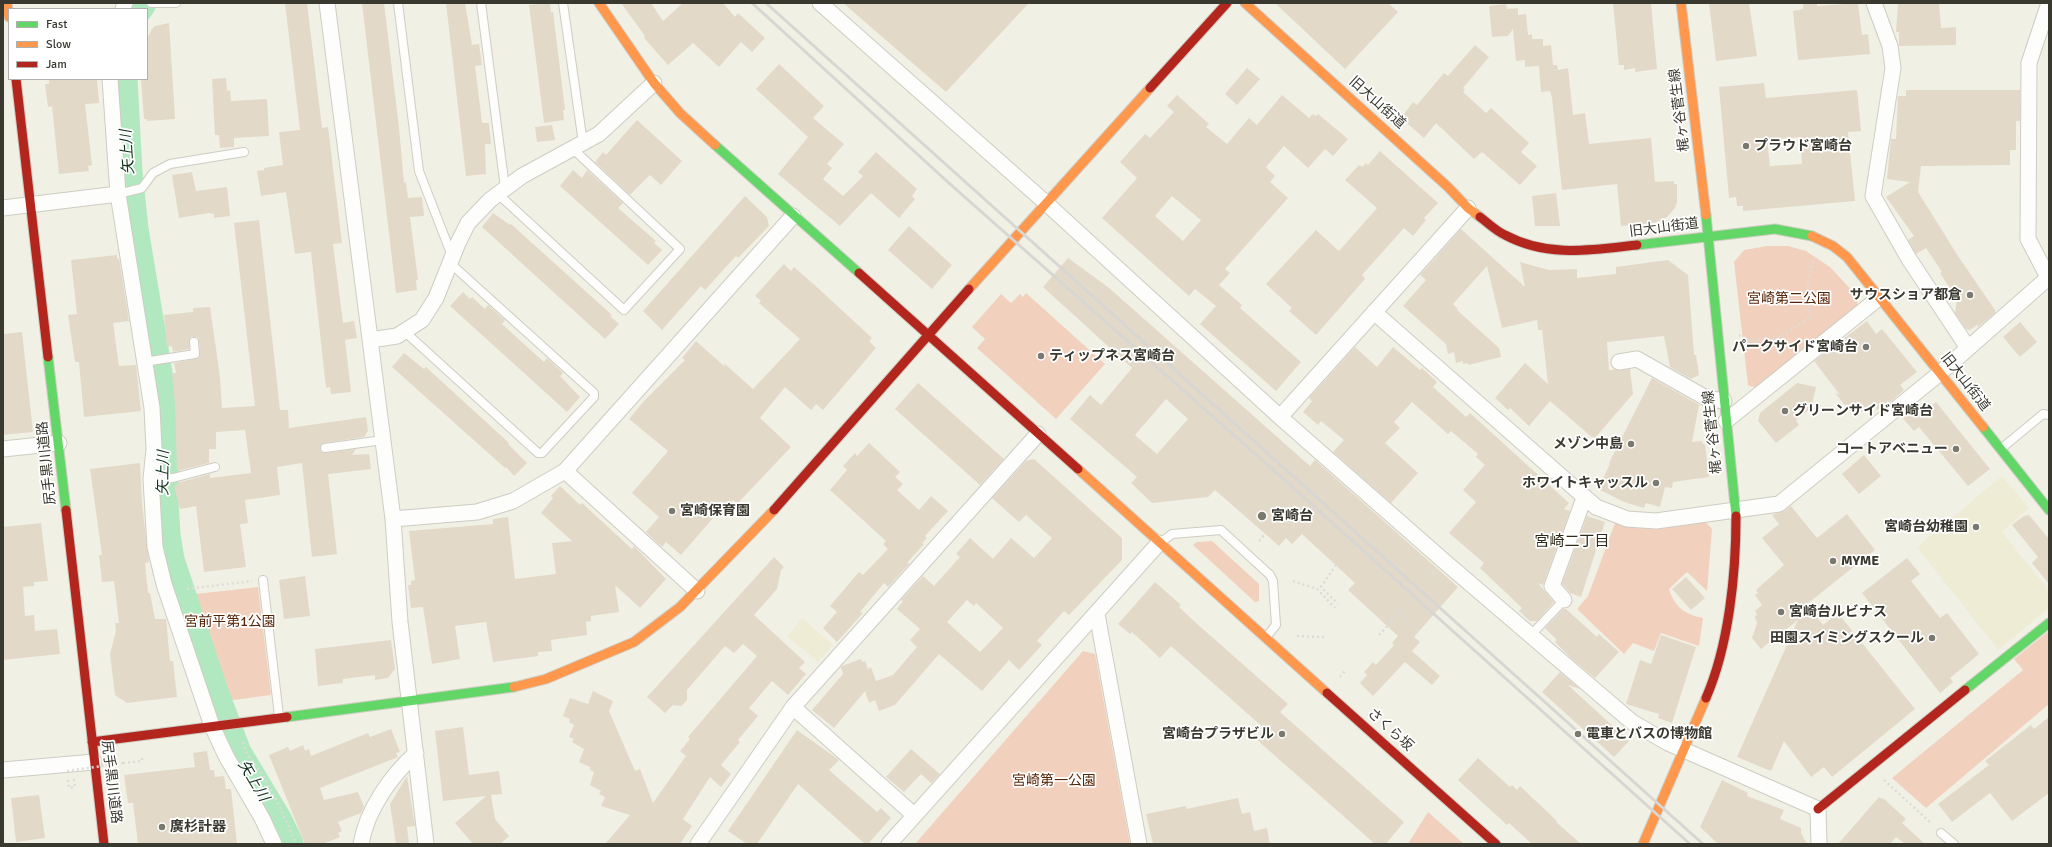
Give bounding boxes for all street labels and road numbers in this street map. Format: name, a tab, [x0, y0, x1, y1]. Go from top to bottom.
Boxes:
street label: 梶ヶ谷菅生線	[1667, 67, 1693, 153]
street label: 旧大山街道	[1345, 73, 1409, 133]
street label: 旧大山街道	[1628, 215, 1700, 241]
street label: 旧大山街道	[1937, 349, 1993, 415]
street label: 梶ヶ谷菅生線	[1700, 389, 1726, 475]
street label: 尻手黒川道路	[34, 420, 60, 506]
street label: さくら坂	[1364, 705, 1416, 755]
street label: 尻手黒川道路	[98, 739, 124, 825]

